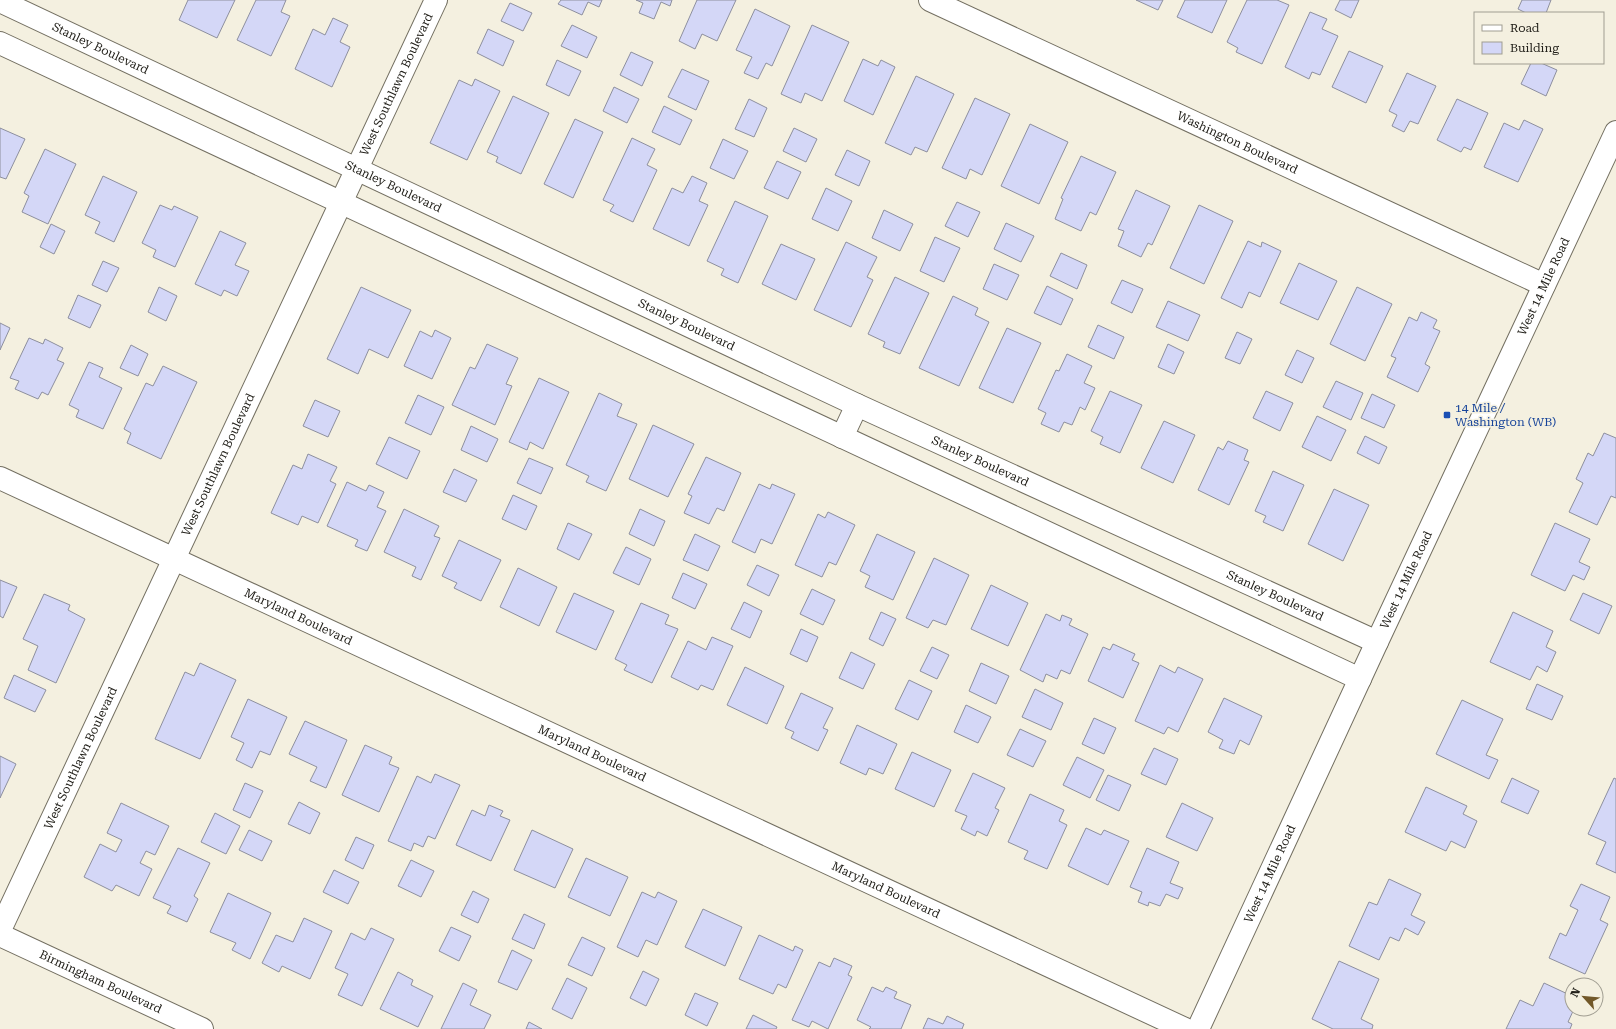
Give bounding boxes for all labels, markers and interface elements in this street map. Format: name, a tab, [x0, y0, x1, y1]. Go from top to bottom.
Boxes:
street label: West Southlawn Boulevard	[357, 11, 436, 158]
legend	[1474, 12, 1604, 64]
street label: Stanley Boulevard	[50, 20, 151, 77]
text: Road	[1510, 21, 1540, 35]
text: Building	[1510, 41, 1559, 55]
street label: Washington Boulevard	[1175, 109, 1300, 177]
street label: Stanley Boulevard	[343, 158, 444, 215]
street label: West 14 Mile Road	[1515, 235, 1573, 338]
street label: Stanley Boulevard	[636, 296, 737, 354]
street label: West Southlawn Boulevard	[179, 391, 258, 538]
place label: 14 Mile / Washington (WB)	[1455, 401, 1556, 429]
marker: 14 Mile / Washington (WB)	[1442, 410, 1452, 420]
street label: Stanley Boulevard	[930, 433, 1031, 490]
street label: West 14 Mile Road	[1377, 529, 1435, 631]
street label: Stanley Boulevard	[1224, 567, 1326, 624]
street label: Maryland Boulevard	[242, 586, 355, 648]
street label: West Southlawn Boulevard	[41, 684, 120, 831]
street label: Maryland Boulevard	[536, 722, 649, 785]
street label: West 14 Mile Road	[1241, 822, 1299, 925]
street label: Maryland Boulevard	[830, 859, 943, 921]
street label: Birmingham Boulevard	[37, 947, 164, 1016]
north arrow	[1564, 977, 1604, 1017]
text: N	[1568, 985, 1583, 999]

